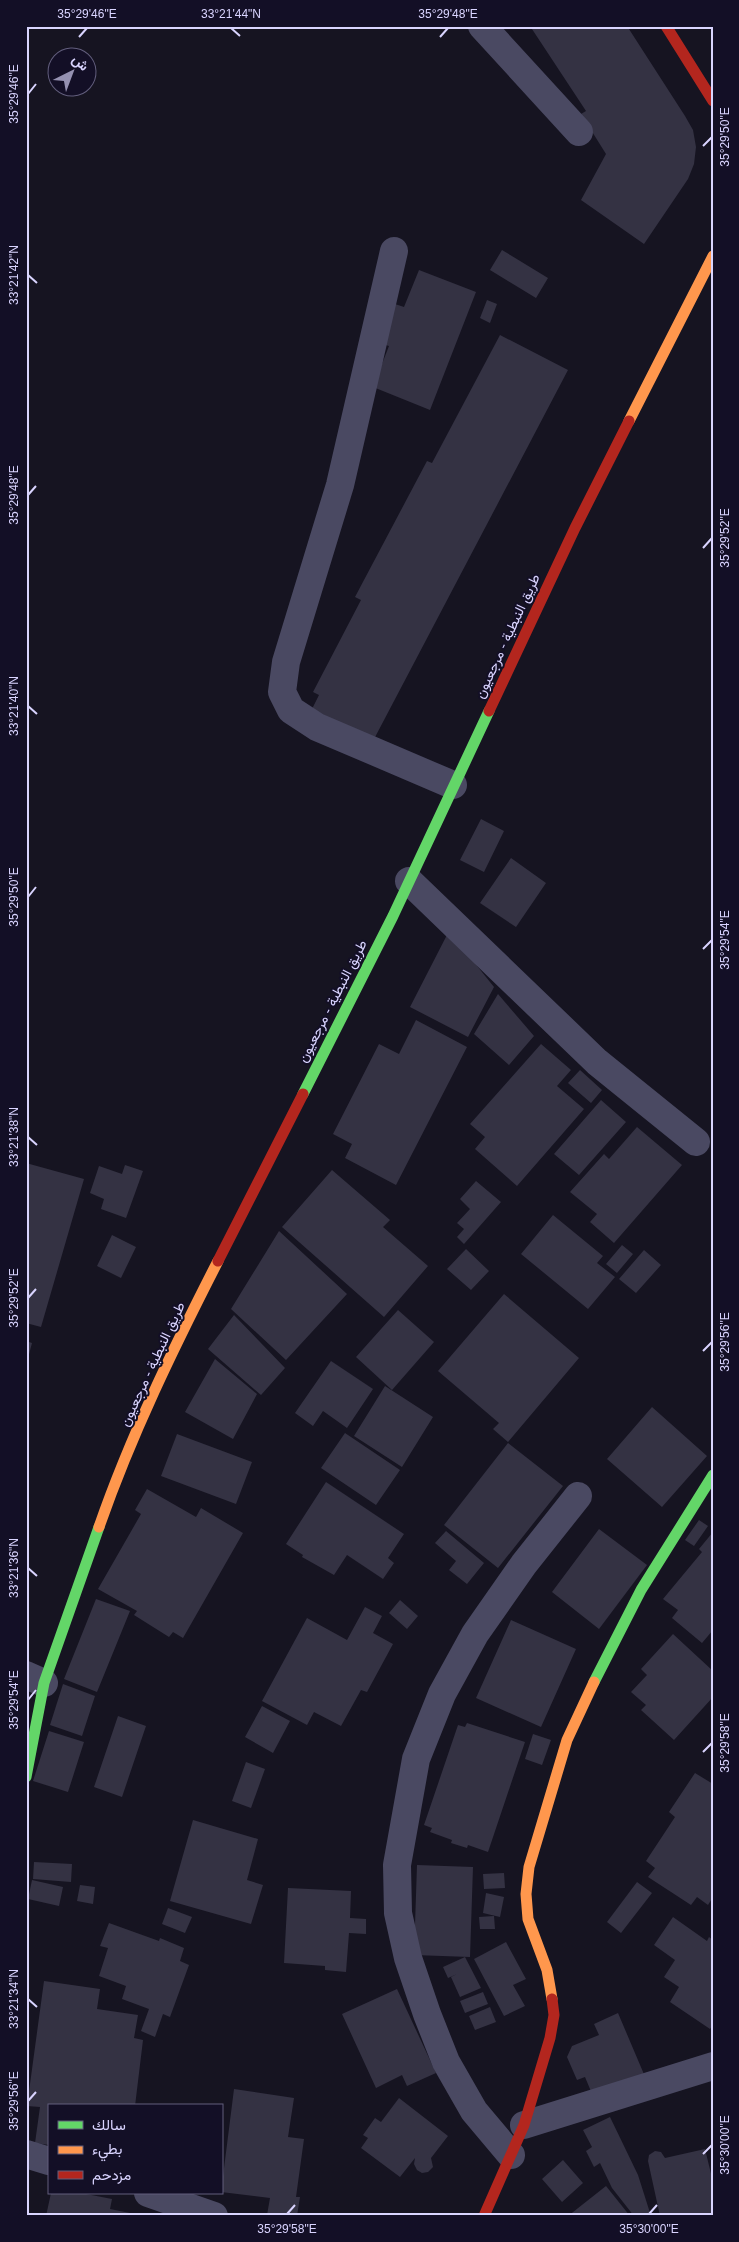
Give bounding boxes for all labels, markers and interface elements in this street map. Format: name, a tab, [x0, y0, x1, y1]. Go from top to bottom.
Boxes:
text: 35°29'46"E	[57, 7, 117, 21]
text: 33°21'44"N	[201, 7, 261, 21]
text: 35°29'48"E	[418, 7, 478, 21]
north arrow	[48, 48, 98, 98]
text: ش	[68, 51, 92, 75]
text: 35°29'46"E	[7, 64, 21, 124]
text: 35°29'50"E	[718, 107, 732, 167]
text: 33°21'42"N	[7, 245, 21, 305]
text: 35°29'48"E	[7, 465, 21, 525]
text: 35°29'52"E	[718, 508, 732, 568]
street label: طريق النبطية - مرجعيون	[471, 571, 544, 701]
text: 33°21'40"N	[7, 676, 21, 736]
text: 35°29'50"E	[7, 867, 21, 927]
text: 35°29'54"E	[718, 910, 732, 970]
street label: طريق النبطية - مرجعيون	[294, 937, 371, 1065]
text: 33°21'38"N	[7, 1107, 21, 1167]
text: 35°29'52"E	[7, 1268, 21, 1328]
street label: طريق النبطية - مرجعيون	[116, 1299, 189, 1429]
text: 35°29'56"E	[718, 1312, 732, 1372]
text: 33°21'36"N	[7, 1538, 21, 1598]
text: 35°29'54"E	[7, 1670, 21, 1730]
text: 35°29'58"E	[718, 1713, 732, 1773]
text: 33°21'34"N	[7, 1969, 21, 2029]
text: 35°29'56"E	[7, 2071, 21, 2131]
legend	[48, 2104, 222, 2194]
text: 35°30'00"E	[718, 2115, 732, 2175]
text: سالك	[92, 2116, 126, 2133]
text: بطيء	[92, 2140, 122, 2162]
text: مزدحم	[92, 2166, 131, 2185]
text: 35°29'58"E	[257, 2222, 317, 2236]
text: 35°30'00"E	[619, 2222, 679, 2236]

